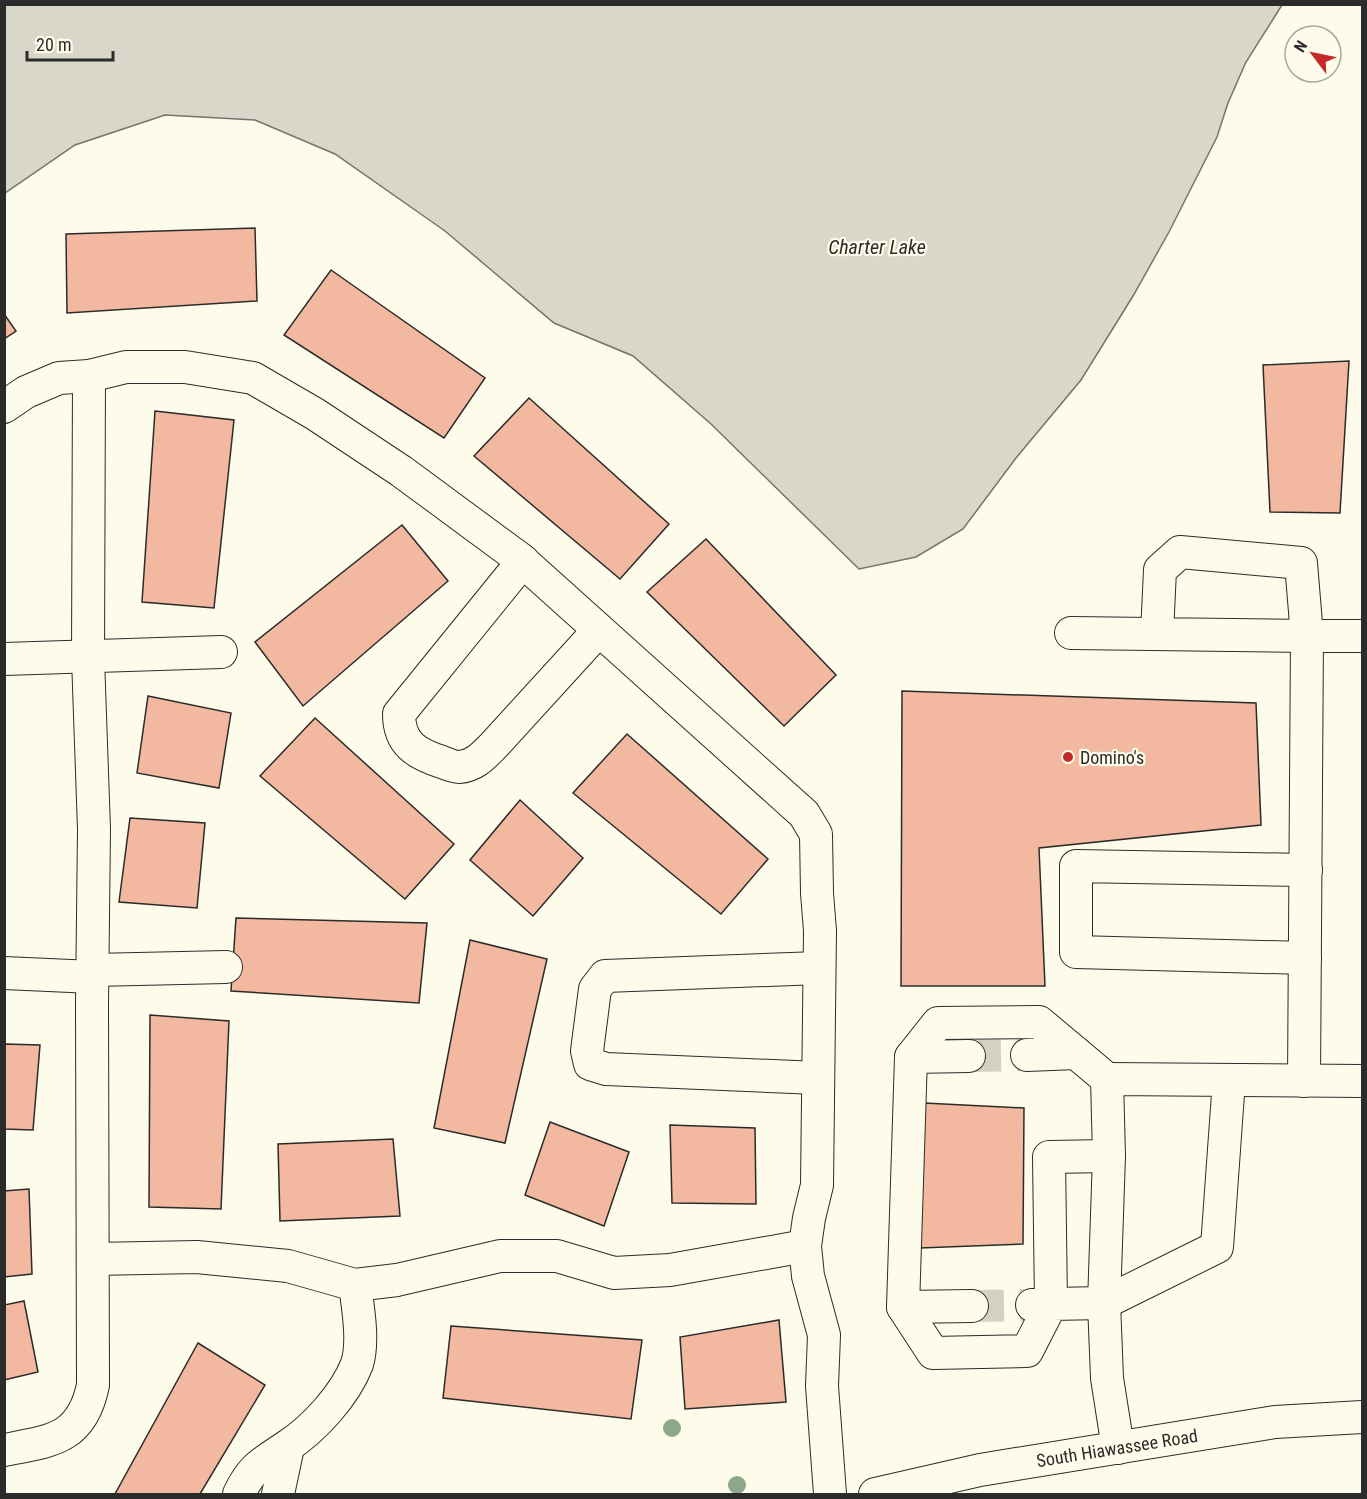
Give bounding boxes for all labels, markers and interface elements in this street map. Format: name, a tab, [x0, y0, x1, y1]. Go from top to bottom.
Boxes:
scale bar	[27, 24, 112, 62]
north arrow	[1283, 24, 1343, 84]
text: 20 m	[36, 34, 71, 55]
text: N	[1290, 37, 1311, 56]
water label: Charter Lake	[828, 235, 926, 259]
place label: Domino's	[1080, 747, 1144, 768]
marker: Domino's	[1061, 750, 1075, 764]
street label: South Hiawassee Road	[1035, 1425, 1199, 1471]

